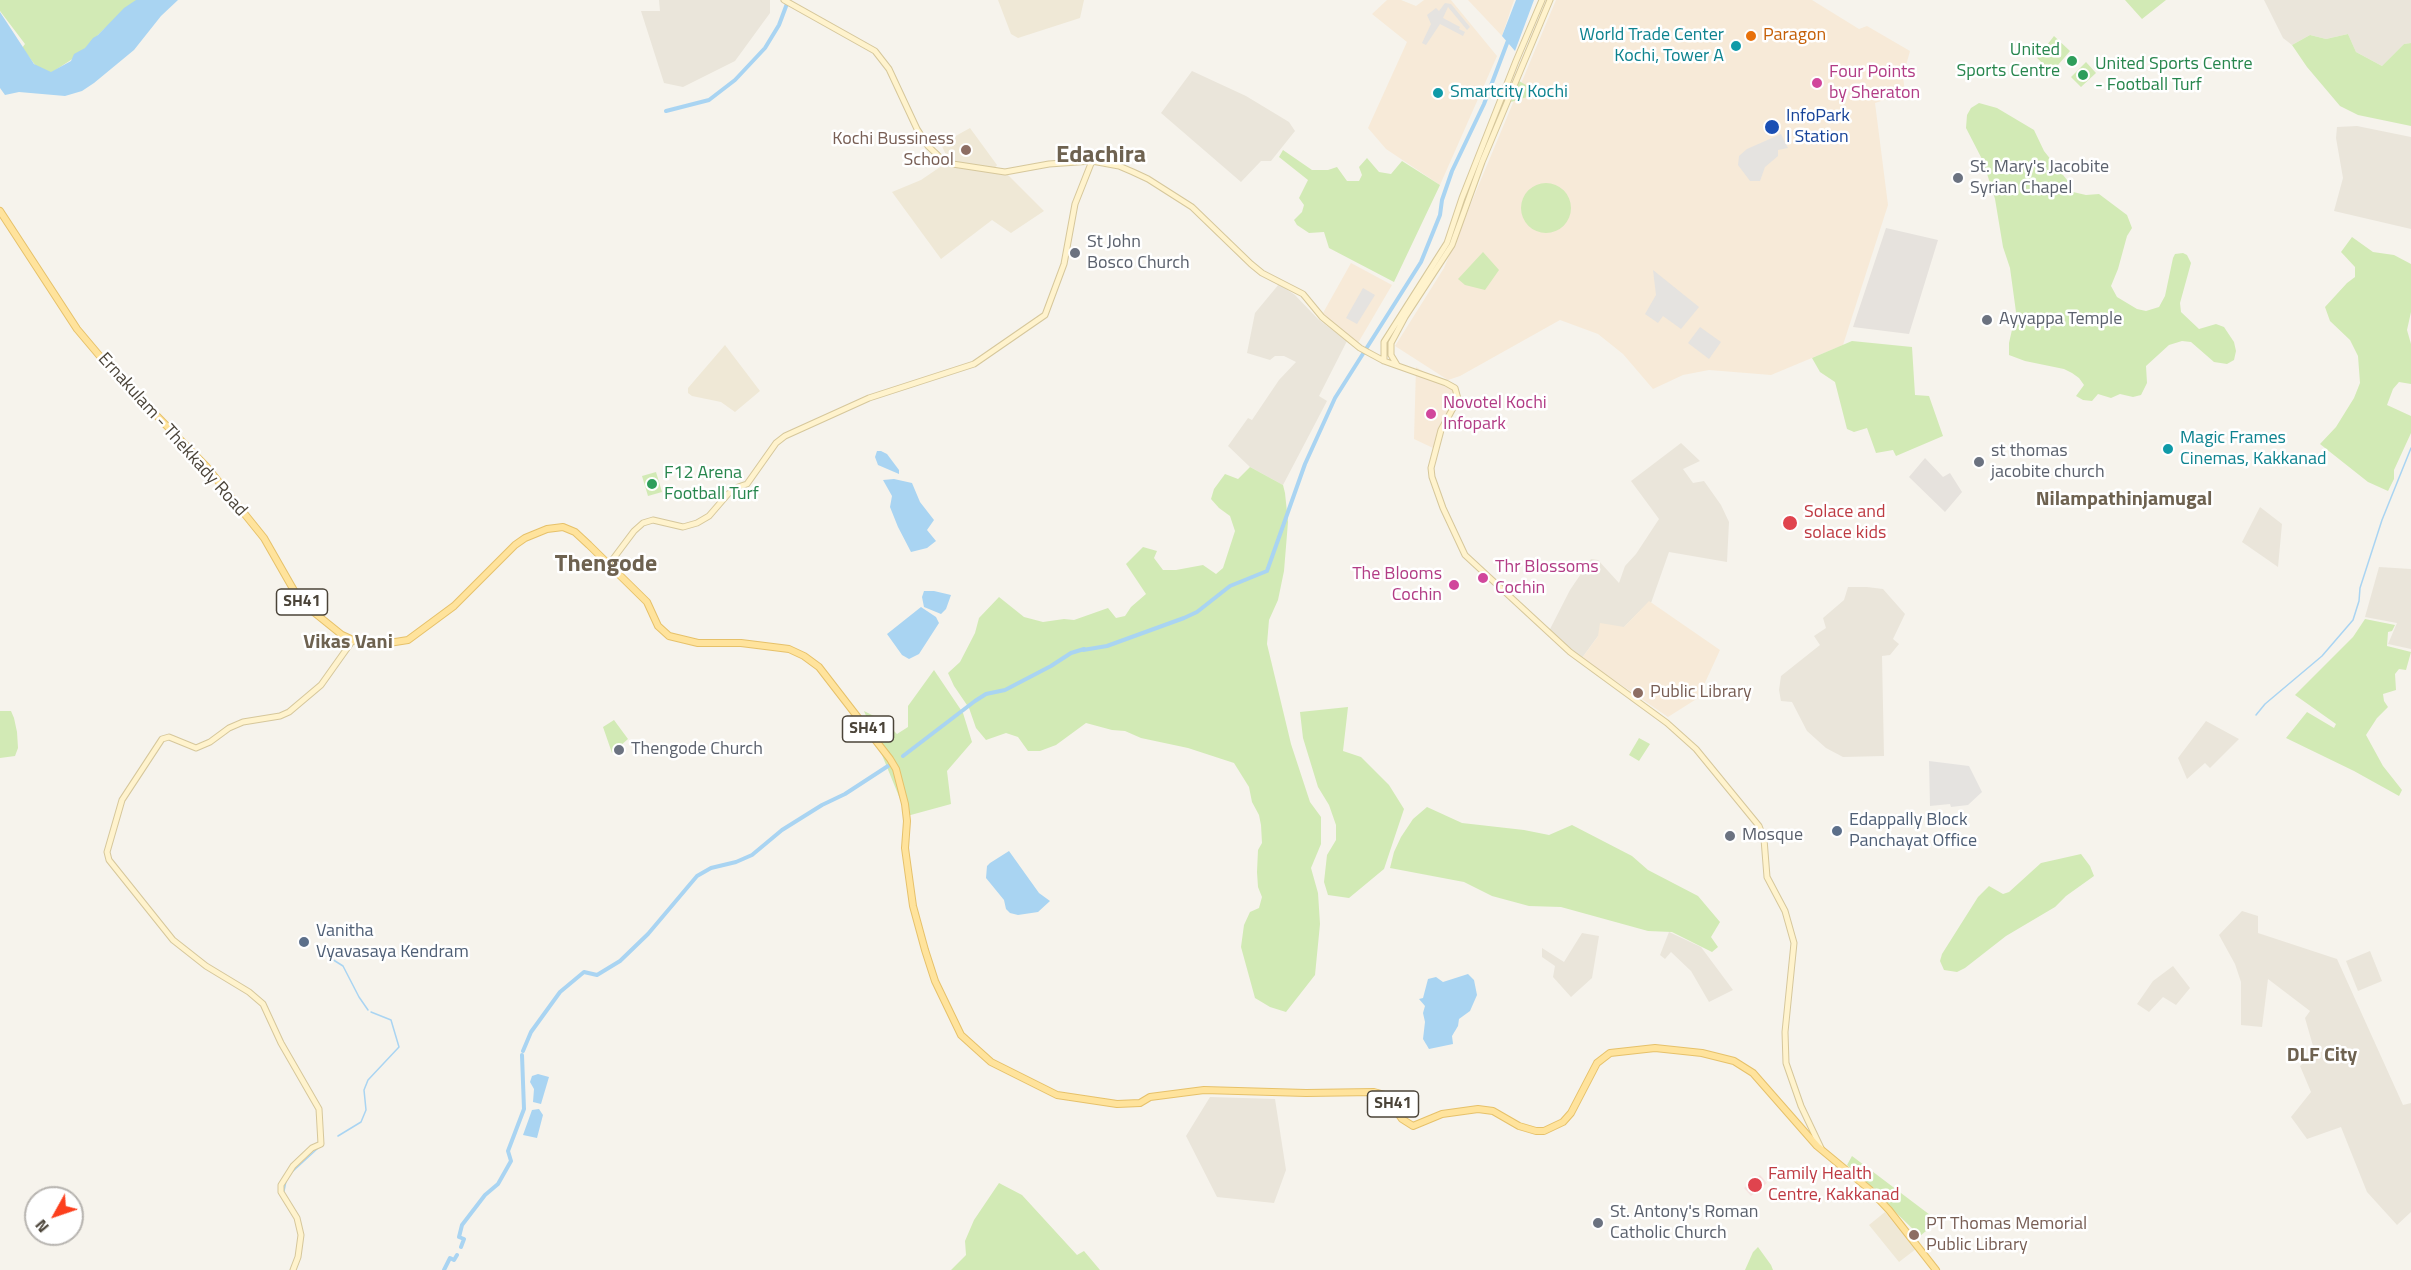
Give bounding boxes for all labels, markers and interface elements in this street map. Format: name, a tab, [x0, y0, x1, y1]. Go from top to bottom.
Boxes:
place label: World Trade Center Kochi, Tower A	[1579, 25, 1724, 68]
place label: Paragon	[1763, 25, 1826, 47]
marker: Paragon	[1744, 29, 1758, 43]
marker: World Trade Center Kochi, Tower A	[1729, 39, 1743, 53]
place label: United Sports Centre	[1957, 40, 2060, 82]
marker: United Sports Centre	[2065, 54, 2079, 68]
place label: United Sports Centre - Football Turf	[2095, 54, 2252, 97]
place label: Four Points by Sheraton	[1829, 62, 1920, 104]
marker: United Sports Centre - Football Turf	[2076, 68, 2090, 82]
marker: Four Points by Sheraton	[1810, 76, 1824, 90]
place label: Smartcity Kochi	[1450, 82, 1568, 104]
marker: Smartcity Kochi	[1431, 86, 1445, 100]
place label: InfoPark I Station	[1786, 106, 1850, 148]
marker: InfoPark I Station	[1763, 118, 1781, 136]
place label: Kochi Bussiness School	[832, 129, 954, 172]
district label: Edachira	[1056, 142, 1146, 170]
marker: Kochi Bussiness School	[959, 143, 973, 157]
place label: St. Mary's Jacobite Syrian Chapel	[1970, 157, 2109, 200]
marker: St. Mary's Jacobite Syrian Chapel	[1951, 171, 1965, 185]
place label: St John Bosco Church	[1087, 232, 1190, 274]
marker: St John Bosco Church	[1068, 246, 1082, 260]
place label: Ayyappa Temple	[1999, 309, 2122, 331]
marker: Ayyappa Temple	[1980, 313, 1994, 327]
street label: Ernakulam - Thekkady Road	[93, 349, 251, 521]
place label: Novotel Kochi Infopark	[1443, 393, 1547, 436]
marker: Novotel Kochi Infopark	[1424, 407, 1438, 421]
place label: Magic Frames Cinemas, Kakkanad	[2180, 428, 2327, 470]
place label: st thomas jacobite church	[1991, 441, 2105, 484]
marker: Magic Frames Cinemas, Kakkanad	[2161, 442, 2175, 456]
marker: st thomas jacobite church	[1972, 455, 1986, 469]
place label: F12 Arena Football Turf	[664, 463, 759, 506]
marker: F12 Arena Football Turf	[645, 477, 659, 491]
district label: Nilampathinjamugal	[2036, 488, 2212, 512]
place label: Solace and solace kids	[1804, 502, 1886, 544]
marker: Solace and solace kids	[1781, 514, 1799, 532]
district label: Thengode	[555, 551, 657, 579]
place label: Thr Blossoms Cochin	[1495, 557, 1599, 600]
place label: The Blooms Cochin	[1352, 564, 1442, 606]
marker: Thr Blossoms Cochin	[1476, 571, 1490, 585]
marker: The Blooms Cochin	[1447, 578, 1461, 592]
road number: SH41	[276, 589, 328, 615]
district label: Vikas Vani	[303, 631, 393, 655]
place label: Public Library	[1650, 682, 1752, 704]
marker: Public Library	[1631, 686, 1645, 700]
road number: SH41	[842, 716, 894, 742]
place label: Thengode Church	[631, 739, 763, 761]
marker: Thengode Church	[612, 743, 626, 757]
place label: Edappally Block Panchayat Office	[1849, 810, 1977, 852]
marker: Edappally Block Panchayat Office	[1830, 824, 1844, 838]
place label: Mosque	[1742, 825, 1803, 847]
marker: Mosque	[1723, 829, 1737, 843]
place label: Vanitha Vyavasaya Kendram	[316, 921, 469, 964]
marker: Vanitha Vyavasaya Kendram	[297, 935, 311, 949]
district label: DLF City	[2287, 1044, 2357, 1068]
road number: SH41	[1368, 1091, 1418, 1117]
place label: Family Health Centre, Kakkanad	[1768, 1164, 1899, 1206]
marker: Family Health Centre, Kakkanad	[1746, 1176, 1764, 1194]
north arrow	[24, 1186, 84, 1246]
place label: St. Antony's Roman Catholic Church	[1610, 1202, 1758, 1244]
text: N	[29, 1214, 55, 1238]
place label: PT Thomas Memorial Public Library	[1926, 1214, 2087, 1256]
marker: St. Antony's Roman Catholic Church	[1591, 1216, 1605, 1230]
marker: PT Thomas Memorial Public Library	[1907, 1228, 1921, 1242]

